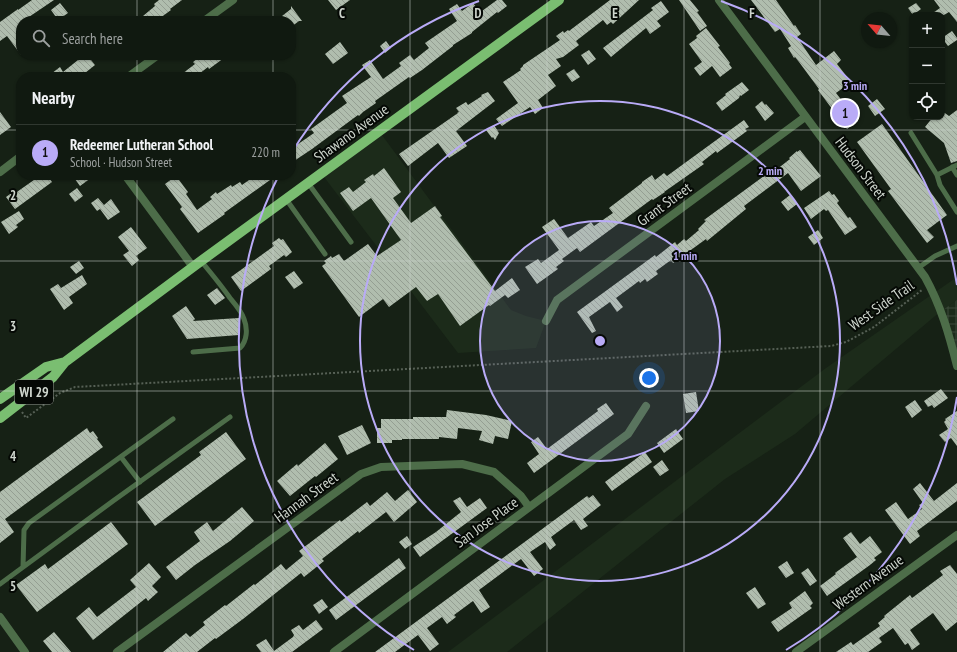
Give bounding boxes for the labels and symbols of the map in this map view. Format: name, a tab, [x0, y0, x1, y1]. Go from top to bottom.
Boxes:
text: C	[339, 5, 345, 22]
text: D	[475, 5, 482, 22]
text: E	[612, 5, 618, 22]
text: F	[749, 5, 755, 22]
north arrow	[861, 12, 897, 48]
text: 3 min	[843, 78, 867, 93]
pin: 1	[832, 98, 858, 128]
street label: Shawano Avenue	[310, 100, 392, 166]
street label: Hudson Street	[831, 133, 891, 203]
text: 2 min	[758, 163, 782, 178]
street label: Grant Street	[633, 178, 695, 230]
text: 2	[10, 187, 16, 204]
text: 1 min	[673, 248, 697, 263]
street label: West Side Trail	[845, 275, 918, 334]
text: 3	[10, 318, 16, 335]
centre of rings	[593, 334, 607, 348]
your location	[639, 368, 659, 388]
road number: WI 29	[15, 380, 53, 404]
text: 4	[10, 448, 17, 465]
street label: Hannah Street	[270, 468, 342, 526]
street label: San Jose Place	[450, 492, 522, 552]
street label: Western Avenue	[829, 550, 907, 614]
text: 5	[10, 578, 16, 595]

